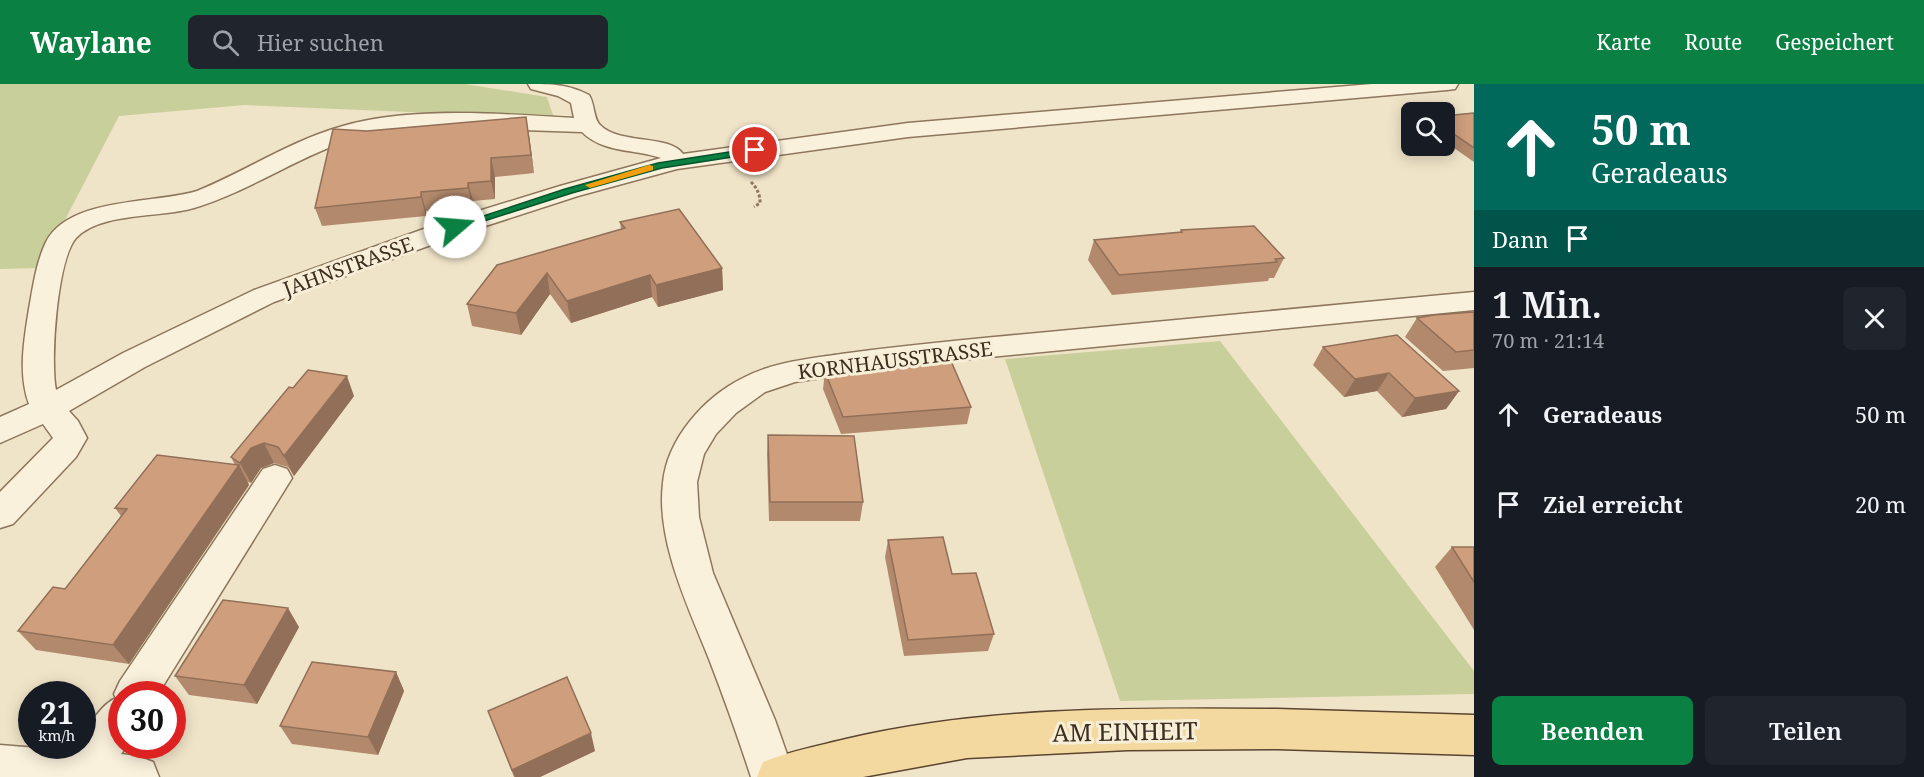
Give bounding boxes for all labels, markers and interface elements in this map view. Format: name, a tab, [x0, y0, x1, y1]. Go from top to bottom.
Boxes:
search box	[188, 15, 608, 69]
text: Waylane	[30, 23, 152, 61]
icon: search	[209, 26, 242, 59]
text: Hier suchen	[257, 27, 384, 57]
text: Karte	[1596, 28, 1651, 56]
text: Route	[1684, 28, 1742, 56]
text: Gespeichert	[1775, 28, 1894, 56]
text: 50 m	[1591, 100, 1691, 157]
map controls	[1401, 102, 1455, 156]
button: search	[1401, 102, 1455, 156]
icon: ahead	[1492, 108, 1570, 186]
pin	[729, 124, 780, 175]
icon: arrive	[738, 133, 771, 166]
text: Geradeaus	[1591, 154, 1728, 191]
position arrow	[423, 195, 487, 259]
icon: arrive	[1561, 222, 1594, 255]
text: Dann	[1492, 224, 1549, 254]
street label: JAHNSTRASSE	[278, 230, 417, 302]
text: 1 Min.	[1492, 280, 1602, 329]
button: close	[1843, 287, 1906, 350]
text: 70 m · 21:14	[1492, 327, 1604, 354]
street label: KORNHAUSSTRASSE	[796, 335, 994, 385]
icon: ahead	[1492, 398, 1525, 431]
text: Geradeaus	[1543, 399, 1662, 429]
text: 50 m	[1855, 399, 1906, 429]
icon: arrive	[1492, 488, 1525, 521]
text: Ziel erreicht	[1543, 489, 1683, 519]
text: 20 m	[1855, 489, 1906, 519]
speed limit sign: 30	[108, 681, 186, 759]
text: 21	[40, 692, 74, 733]
button: Beenden	[1492, 696, 1693, 765]
button: Teilen	[1705, 696, 1906, 765]
street label: AM EINHEIT	[1052, 713, 1198, 749]
text: km/h	[39, 725, 75, 745]

